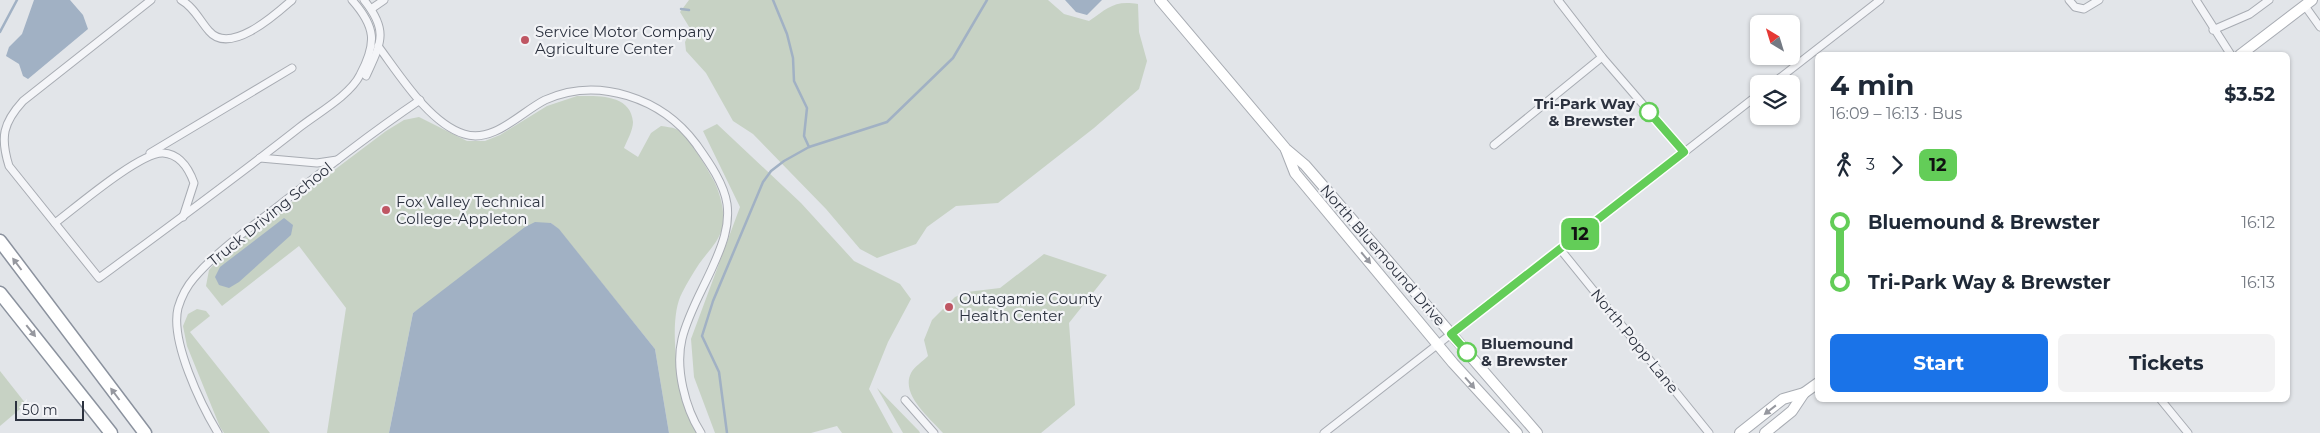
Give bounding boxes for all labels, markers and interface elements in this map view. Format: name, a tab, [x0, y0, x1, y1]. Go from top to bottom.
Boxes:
north arrow	[1750, 15, 1800, 65]
map controls	[1750, 15, 1800, 125]
place label: Service Motor Company Agriculture Center	[535, 22, 715, 58]
marker: Service Motor Company Agriculture Center	[519, 34, 531, 46]
text: 4 min	[1830, 68, 1914, 102]
button: layers	[1750, 75, 1800, 125]
text: $3.52	[2224, 83, 2275, 106]
place label: Tri-Park Way & Brewster	[1534, 94, 1636, 130]
marker: Tri-Park Way & Brewster	[1639, 102, 1659, 122]
text: 16:09 – 16:13 · Bus	[1830, 104, 1962, 123]
icon: walk	[1830, 151, 1858, 179]
icon: forward	[1883, 151, 1911, 179]
text: 12	[1929, 154, 1947, 176]
text: 3	[1866, 155, 1875, 174]
street label: Truck Driving School	[204, 158, 336, 270]
street label: North Bluemound Drive	[1316, 180, 1450, 330]
place label: Fox Valley Technical College-Appleton	[396, 192, 545, 228]
marker: Fox Valley Technical College-Appleton	[380, 204, 392, 216]
text: Bluemound & Brewster	[1868, 211, 2100, 234]
text: 16:12	[2241, 213, 2275, 232]
line badge: 12	[1558, 218, 1602, 250]
text: 12	[1571, 223, 1589, 245]
one-way arrow	[1360, 251, 1371, 264]
one-way arrow	[12, 258, 23, 271]
text: Tri-Park Way & Brewster	[1868, 271, 2111, 294]
text: 16:13	[2241, 273, 2275, 292]
street label: North Popp Lane	[1587, 285, 1683, 397]
place label: Outagamie County Health Center	[959, 289, 1103, 325]
marker: Outagamie County Health Center	[943, 301, 955, 313]
one-way arrow	[25, 324, 36, 337]
place label: Bluemound & Brewster	[1481, 334, 1574, 370]
button: Start	[1830, 334, 2048, 392]
button: Tickets	[2058, 334, 2275, 392]
marker: Bluemound & Brewster	[1457, 342, 1477, 362]
one-way arrow	[1464, 376, 1475, 389]
one-way arrow	[110, 387, 120, 401]
scale bar	[15, 398, 84, 421]
text: 50 m	[22, 401, 58, 419]
one-way arrow	[1764, 404, 1777, 415]

